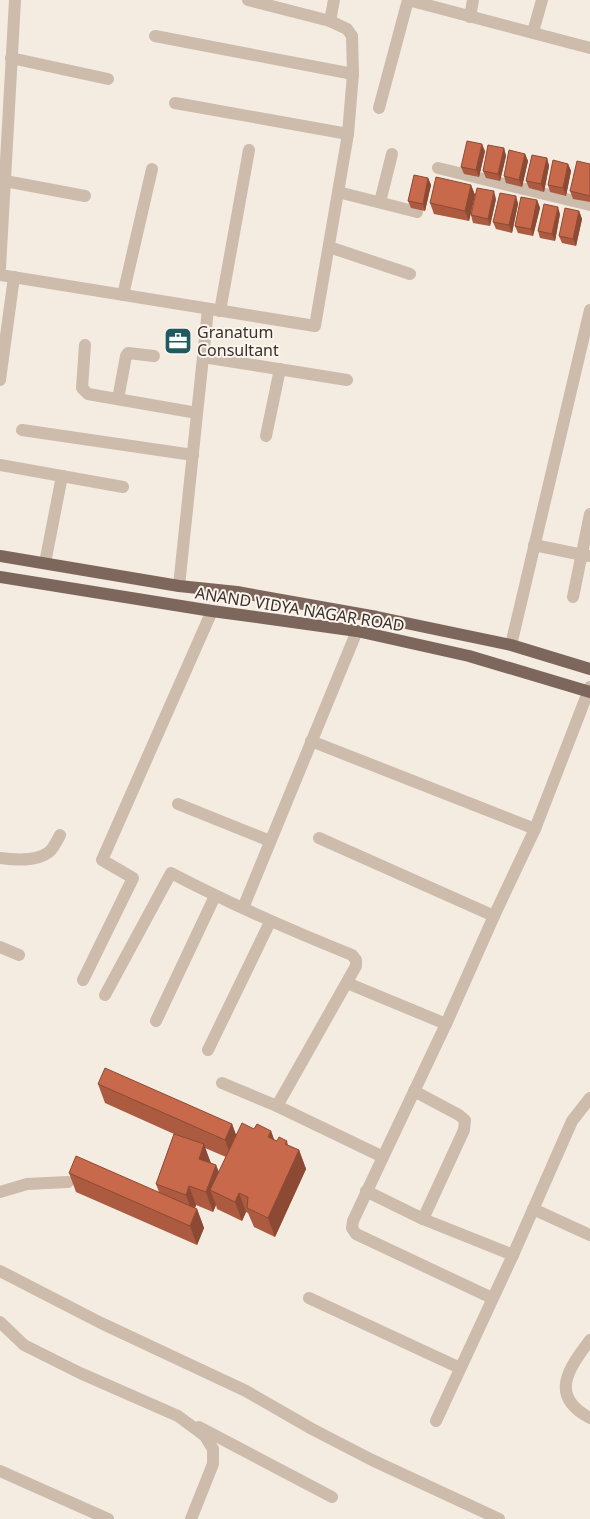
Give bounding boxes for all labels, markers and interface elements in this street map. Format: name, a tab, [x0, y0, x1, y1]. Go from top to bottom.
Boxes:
place label: Granatum Consultant	[197, 321, 279, 361]
office icon: Granatum Consultant	[163, 326, 193, 356]
street label: ANAND VIDYA NAGAR ROAD	[194, 582, 406, 636]

